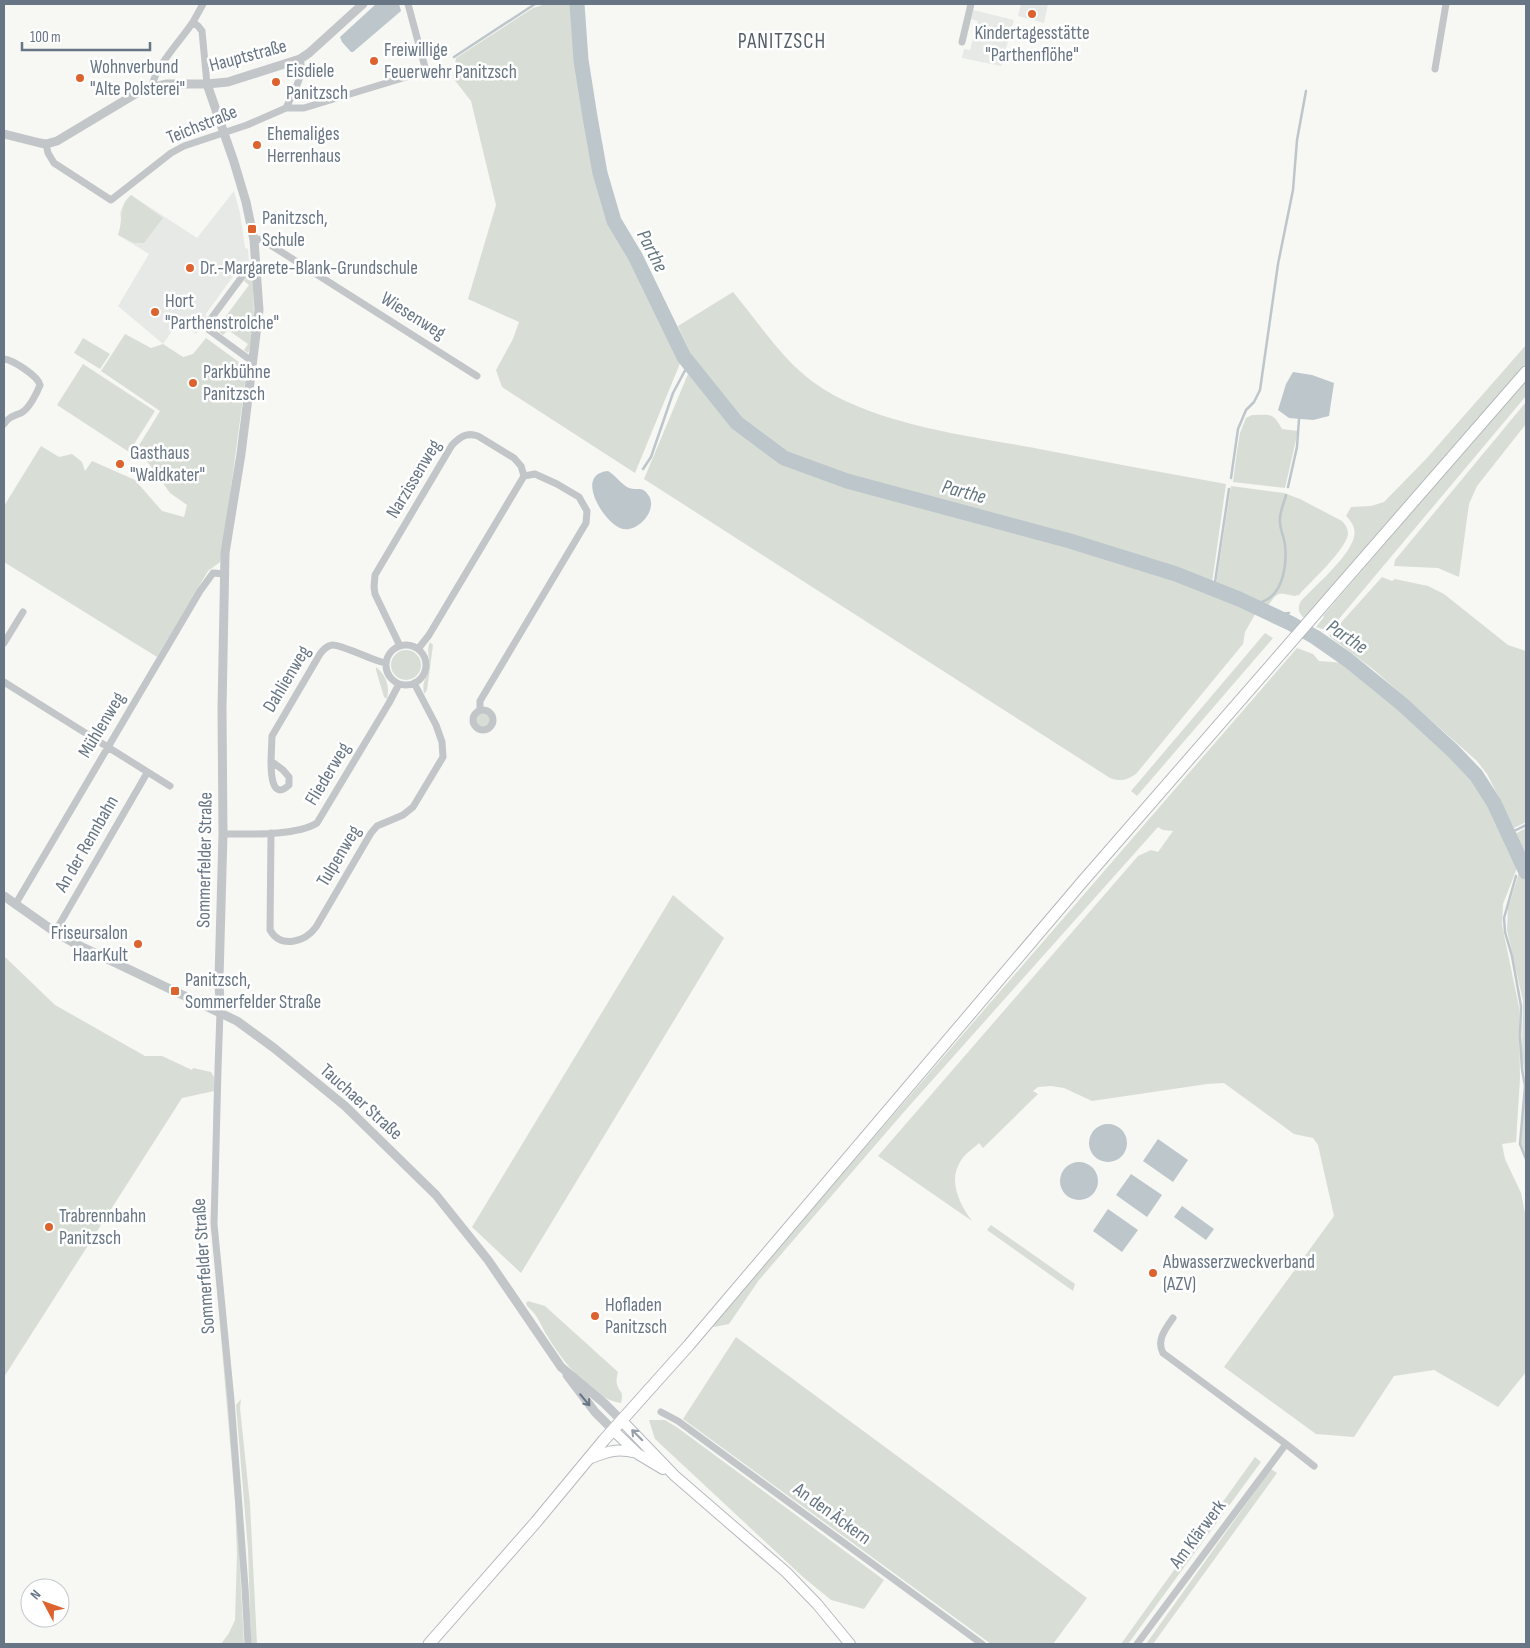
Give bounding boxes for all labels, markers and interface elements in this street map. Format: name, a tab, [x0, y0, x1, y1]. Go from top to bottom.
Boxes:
marker: Kindertagesstätte "Parthenflöhe"	[1026, 8, 1038, 20]
scale bar	[22, 20, 150, 52]
place label: Kindertagesstätte "Parthenflöhe"	[974, 22, 1090, 67]
text: 100 m	[30, 28, 61, 47]
district label: PANITZSCH	[738, 29, 826, 54]
street label: Hauptstraße	[207, 35, 289, 77]
place label: Freiwillige Feuerwehr Panitzsch	[384, 39, 517, 84]
marker: Freiwillige Feuerwehr Panitzsch	[368, 55, 380, 67]
place label: Wohnverbund "Alte Polsterei"	[90, 56, 185, 101]
place label: Eisdiele Panitzsch	[286, 60, 348, 105]
marker: Wohnverbund "Alte Polsterei"	[74, 72, 86, 84]
marker: Eisdiele Panitzsch	[270, 76, 282, 88]
street label: Teichstraße	[163, 100, 241, 150]
place label: Ehemaliges Herrenhaus	[267, 123, 341, 168]
marker: Ehemaliges Herrenhaus	[251, 139, 263, 151]
place label: Panitzsch, Schule	[262, 207, 328, 252]
marker: Panitzsch, Schule	[246, 223, 258, 235]
water label: Parthe	[631, 226, 673, 276]
place label: Dr.-Margarete-Blank-Grundschule	[200, 257, 418, 280]
marker: Dr.-Margarete-Blank-Grundschule	[184, 262, 196, 274]
street label: Wiesenweg	[376, 287, 450, 345]
place label: Hort "Parthenstrolche"	[165, 290, 279, 335]
marker: Hort "Parthenstrolche"	[149, 306, 161, 318]
place label: Parkbühne Panitzsch	[203, 361, 271, 406]
marker: Parkbühne Panitzsch	[187, 377, 199, 389]
street label: Narzissenweg	[382, 435, 447, 523]
place label: Gasthaus "Waldkater"	[130, 442, 205, 487]
marker: Gasthaus "Waldkater"	[114, 458, 126, 470]
water label: Parthe	[939, 475, 989, 509]
water label: Parthe	[1322, 615, 1372, 659]
street label: Dahlienweg	[258, 641, 316, 717]
street label: Mühlenweg	[73, 688, 131, 762]
street label: Fliederweg	[300, 738, 356, 810]
street label: An der Rennbahn	[50, 792, 124, 897]
street label: Sommerfelder Straße	[192, 792, 218, 928]
street label: Tulpenweg	[312, 821, 366, 891]
place label: Friseursalon HaarKult	[51, 922, 128, 967]
marker: Friseursalon HaarKult	[132, 938, 144, 950]
place label: Panitzsch, Sommerfelder Straße	[185, 969, 321, 1014]
marker: Panitzsch, Sommerfelder Straße	[169, 985, 181, 997]
street label: Tauchaer Straße	[315, 1059, 407, 1145]
street label: Sommerfelder Straße	[188, 1197, 220, 1335]
place label: Trabrennbahn Panitzsch	[59, 1205, 146, 1250]
marker: Trabrennbahn Panitzsch	[43, 1221, 55, 1233]
place label: Abwasserzweckverband (AZV)	[1162, 1251, 1315, 1296]
marker: Abwasserzweckverband (AZV)	[1147, 1267, 1159, 1279]
place label: Hofladen Panitzsch	[605, 1294, 667, 1339]
marker: Hofladen Panitzsch	[589, 1310, 601, 1322]
one-way arrow	[580, 1393, 591, 1406]
one-way arrow	[631, 1429, 643, 1442]
street label: An den Äckern	[788, 1477, 875, 1550]
street label: Am Klärwerk	[1164, 1495, 1232, 1574]
north arrow	[20, 1578, 70, 1628]
text: N	[27, 1586, 44, 1603]

